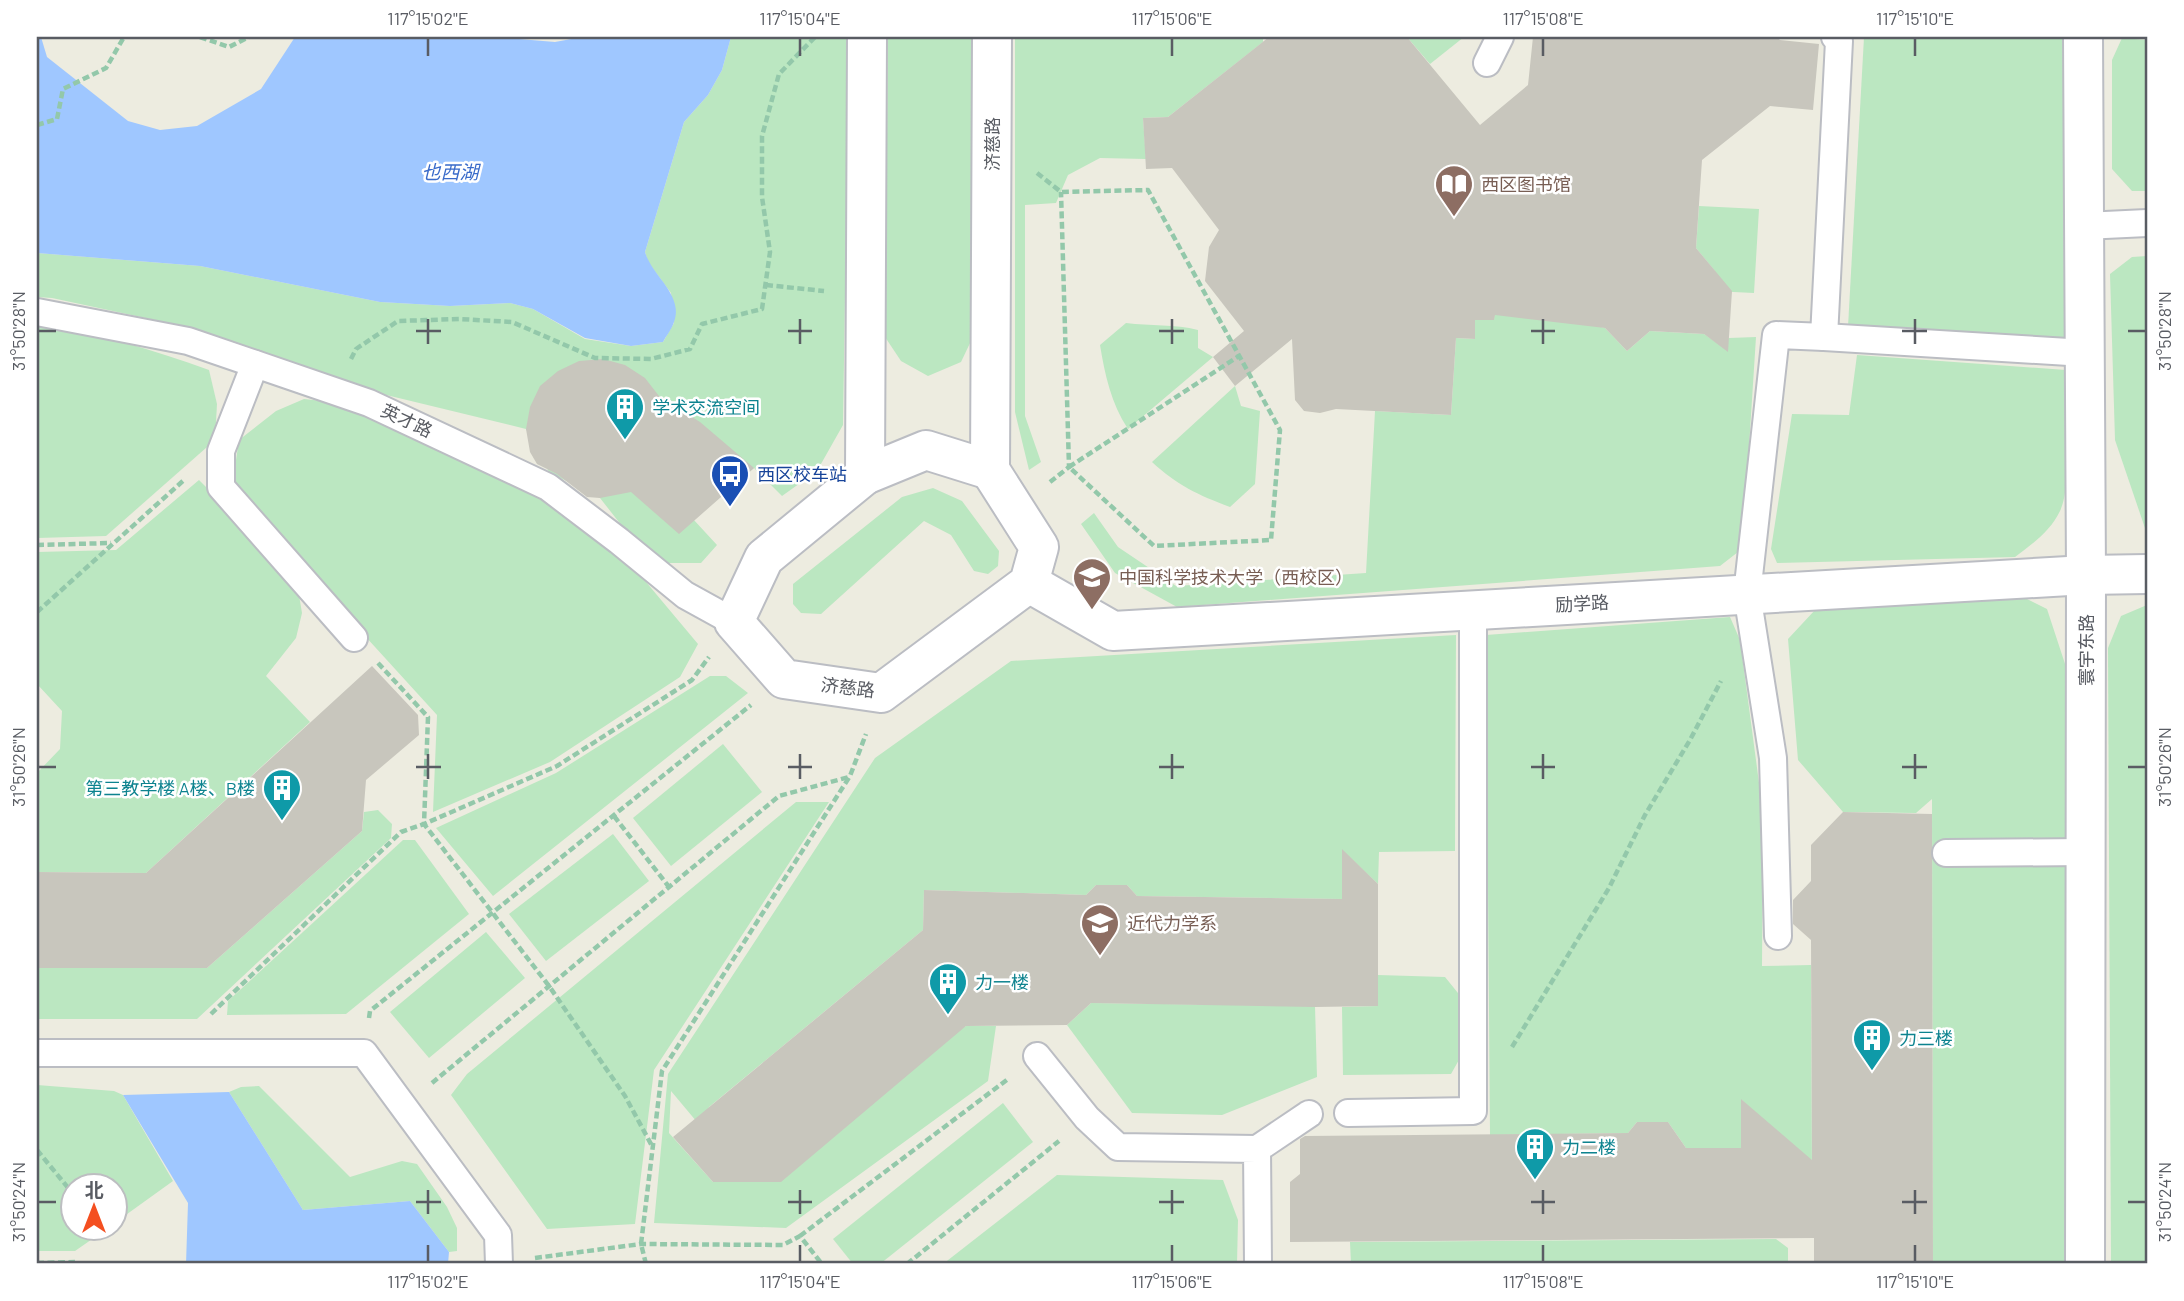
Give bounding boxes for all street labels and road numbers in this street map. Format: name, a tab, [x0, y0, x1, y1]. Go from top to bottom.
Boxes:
street label: 济慈路	[981, 117, 1003, 171]
street label: 英才路	[378, 399, 436, 441]
street label: 励学路	[1554, 591, 1610, 615]
street label: 寰宇东路	[2075, 614, 2097, 686]
street label: 济慈路	[820, 673, 876, 701]

